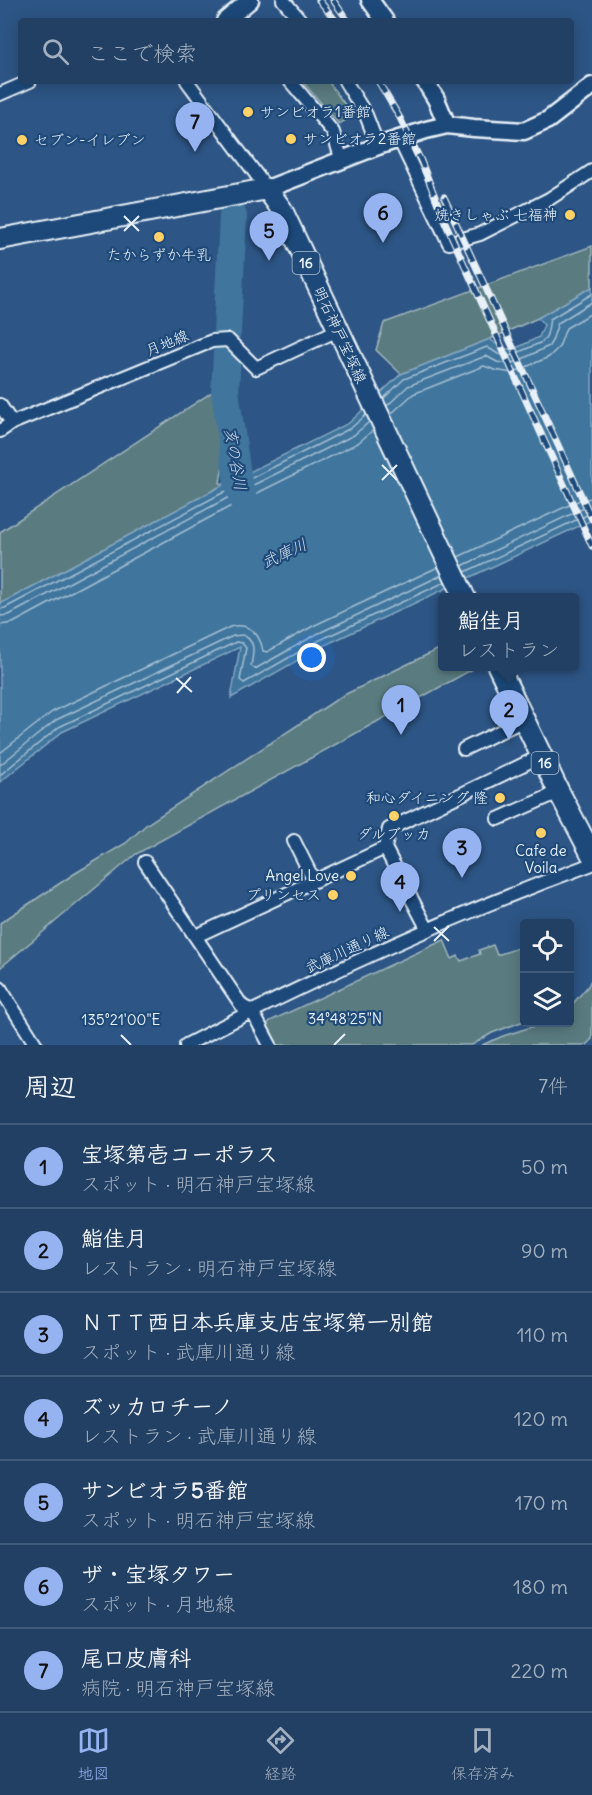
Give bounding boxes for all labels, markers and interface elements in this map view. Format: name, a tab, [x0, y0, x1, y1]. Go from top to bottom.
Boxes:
search box	[18, 18, 574, 84]
icon: search	[39, 35, 72, 68]
text: ここで検索	[87, 39, 197, 67]
pin: 7	[176, 102, 214, 152]
place label: サンビオラ1番館	[260, 102, 371, 121]
marker: サンビオラ1番館	[241, 105, 255, 119]
place label: サンビオラ2番館	[303, 129, 416, 148]
place label: セブン-イレブン	[34, 130, 145, 149]
marker: サンビオラ2番館	[284, 132, 298, 146]
marker: セブン-イレブン	[15, 133, 29, 147]
pin: 6	[364, 194, 403, 243]
place label: 焼きしゃぶ 七福神	[434, 205, 558, 224]
marker: 焼きしゃぶ 七福神	[563, 208, 577, 222]
pin: 5	[250, 212, 288, 261]
marker: たからずか牛乳	[152, 230, 166, 244]
place label: たからずか牛乳	[107, 245, 211, 264]
road number: 16	[292, 252, 320, 274]
street label: 明石神戸宝塚線	[310, 283, 371, 386]
street label: 月地線	[142, 325, 191, 360]
water label: 亥の谷川	[221, 426, 251, 492]
water label: 武庫川	[258, 534, 310, 572]
popup	[438, 593, 579, 671]
text: 鮨佳月	[458, 606, 524, 634]
text: レストラン	[458, 637, 559, 662]
your location	[297, 643, 326, 672]
pin: 1	[382, 686, 420, 735]
pin: 2	[490, 690, 528, 740]
road number: 16	[532, 752, 558, 774]
place label: 和心ダイニング 隆	[366, 788, 488, 807]
marker: 和心ダイニング 隆	[493, 791, 507, 805]
marker: ダルブッカ	[387, 809, 401, 823]
place label: ダルブッカ	[357, 824, 431, 843]
marker: Cafe de Voila	[534, 826, 548, 840]
pin: 3	[442, 828, 482, 878]
place label: Cafe de Voila	[515, 841, 567, 877]
pin: 4	[380, 862, 420, 912]
place label: Angel Love	[266, 866, 339, 885]
marker: Angel Love	[344, 869, 358, 883]
place label: プリンセス	[246, 885, 321, 904]
marker: プリンセス	[326, 888, 340, 902]
map controls	[520, 919, 574, 1027]
button: locate	[520, 919, 574, 973]
street label: 武庫川通り線	[302, 922, 392, 977]
button: layers	[520, 973, 574, 1027]
text: 34°48'25"N	[308, 1009, 382, 1028]
text: 135°21'00"E	[82, 1010, 161, 1029]
text: 周辺	[24, 1070, 76, 1103]
text: 7件	[538, 1073, 568, 1098]
text: 宝塚第壱コーポラス	[81, 1140, 278, 1168]
text: 1	[40, 1154, 47, 1179]
text: 50 m	[521, 1154, 568, 1179]
text: スポット · 明石神戸宝塚線	[81, 1171, 315, 1196]
text: 鮨佳月	[81, 1224, 147, 1252]
text: 2	[38, 1238, 49, 1263]
text: 90 m	[521, 1238, 568, 1263]
text: レストラン · 明石神戸宝塚線	[81, 1255, 337, 1280]
text: ＮＴＴ西日本兵庫支店宝塚第一別館	[81, 1308, 433, 1336]
text: 3	[38, 1322, 49, 1347]
text: 110 m	[517, 1322, 568, 1347]
text: スポット · 武庫川通り線	[81, 1339, 295, 1364]
text: ズッカロチーノ	[81, 1392, 233, 1420]
text: 4	[38, 1406, 49, 1431]
text: 120 m	[514, 1406, 568, 1431]
text: レストラン · 武庫川通り線	[81, 1423, 317, 1448]
text: サンビオラ5番館	[81, 1476, 248, 1504]
text: 5	[38, 1490, 49, 1515]
text: 170 m	[515, 1490, 568, 1515]
text: スポット · 明石神戸宝塚線	[81, 1507, 315, 1532]
text: ザ・宝塚タワー	[81, 1560, 235, 1588]
text: 6	[38, 1574, 49, 1599]
text: 180 m	[513, 1574, 568, 1599]
text: スポット · 月地線	[81, 1591, 235, 1616]
text: 尾口皮膚科	[81, 1644, 191, 1672]
text: 7	[39, 1658, 48, 1683]
text: 220 m	[511, 1658, 568, 1683]
text: 病院 · 明石神戸宝塚線	[81, 1675, 275, 1700]
tab: 地図	[77, 1724, 110, 1784]
tab: 経路	[264, 1724, 297, 1784]
tab: 保存済み	[451, 1724, 515, 1784]

